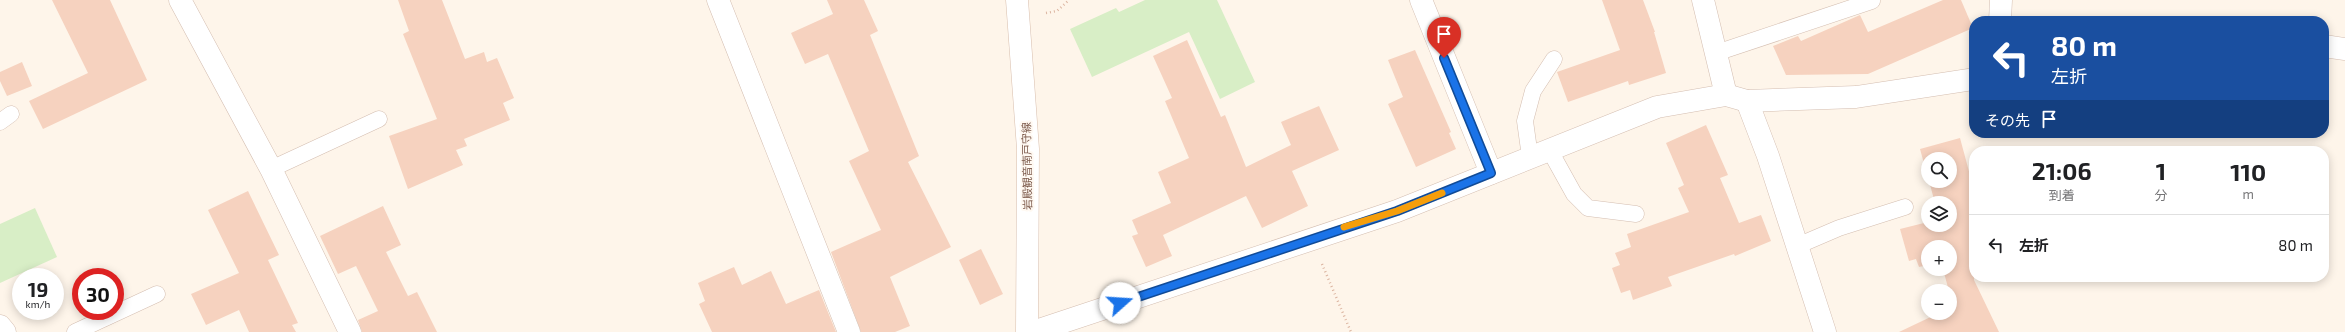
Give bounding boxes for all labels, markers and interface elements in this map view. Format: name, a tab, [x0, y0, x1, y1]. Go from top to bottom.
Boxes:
pin	[1427, 17, 1461, 58]
icon: arrive	[1433, 23, 1455, 45]
text: 80 m	[2051, 28, 2117, 62]
icon: left	[1985, 32, 2037, 84]
text: 左折	[2051, 65, 2087, 87]
icon: arrive	[2038, 108, 2060, 130]
text: その先	[1985, 111, 2030, 129]
street label: 岩殿観音南戸守線	[1019, 122, 1034, 210]
map controls	[1921, 152, 1957, 320]
button: search	[1921, 152, 1957, 188]
text: 21:06	[2032, 156, 2092, 185]
text: 1	[2156, 156, 2166, 185]
text: 110	[2230, 157, 2266, 186]
text: m	[2243, 186, 2254, 202]
text: 到着	[2049, 187, 2075, 203]
text: 分	[2154, 187, 2167, 203]
button: layers	[1921, 196, 1957, 232]
icon: left	[1985, 234, 2007, 256]
text: 左折	[2019, 236, 2049, 254]
text: 80 m	[2278, 236, 2313, 254]
button: +	[1921, 240, 1957, 276]
speed limit sign: 30	[72, 268, 124, 320]
text: 19	[28, 277, 48, 301]
position arrow	[1099, 282, 1141, 324]
button: −	[1921, 284, 1957, 320]
text: km/h	[26, 298, 50, 310]

